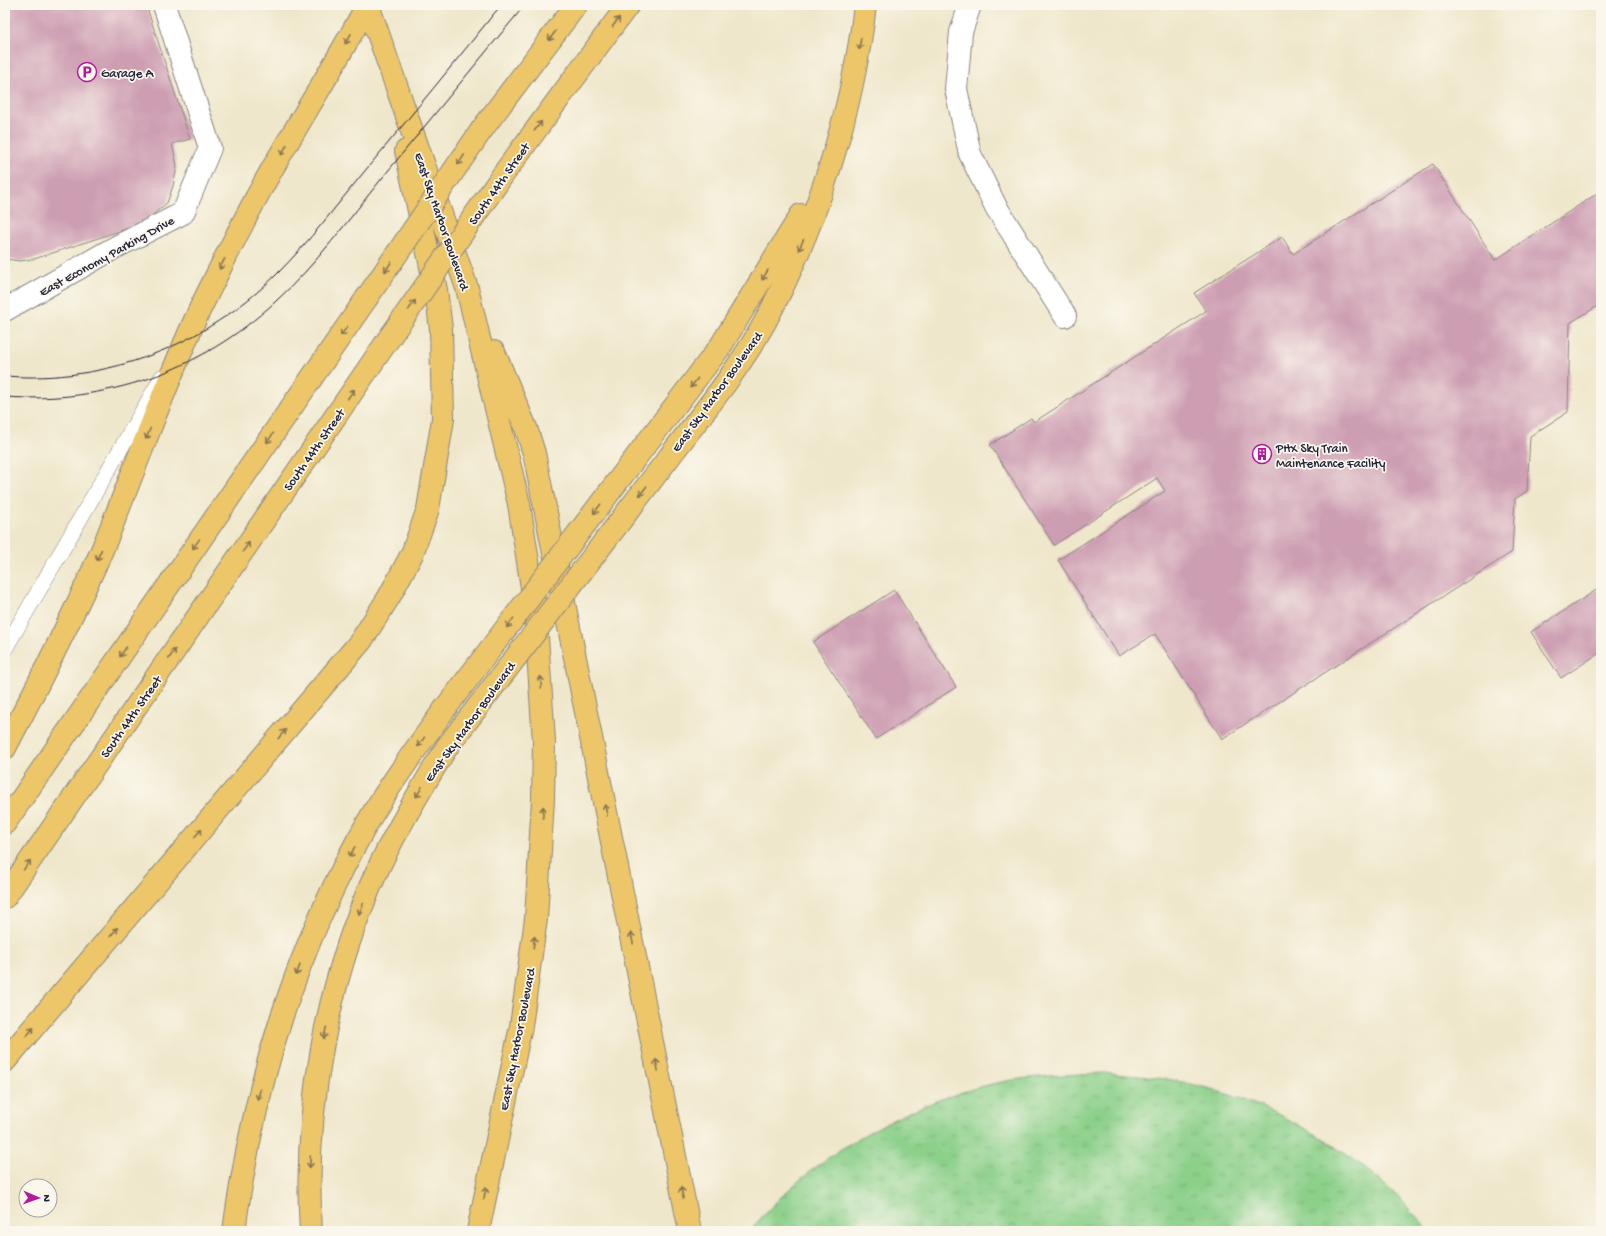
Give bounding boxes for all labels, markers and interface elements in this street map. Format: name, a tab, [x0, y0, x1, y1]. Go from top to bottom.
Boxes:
one-way arrow	[612, 16, 620, 27]
one-way arrow	[548, 31, 557, 42]
one-way arrow	[344, 33, 352, 45]
one-way arrow	[856, 37, 864, 50]
parking icon: Garage A	[76, 61, 98, 83]
place label: Garage A	[101, 67, 154, 82]
one-way arrow	[534, 121, 543, 132]
street label: South 44th Street	[466, 139, 535, 228]
one-way arrow	[279, 144, 287, 156]
street label: East Sky Harbor Boulevard	[410, 151, 472, 294]
one-way arrow	[457, 154, 465, 165]
street label: East Economy Parking Drive	[37, 214, 178, 301]
one-way arrow	[796, 239, 804, 251]
one-way arrow	[218, 258, 225, 270]
one-way arrow	[384, 261, 392, 272]
one-way arrow	[761, 269, 769, 281]
one-way arrow	[408, 300, 416, 311]
one-way arrow	[340, 325, 348, 336]
street label: East Sky Harbor Boulevard	[669, 328, 767, 455]
one-way arrow	[689, 377, 698, 388]
one-way arrow	[347, 389, 355, 400]
street label: South 44th Street	[281, 405, 350, 494]
one-way arrow	[143, 428, 151, 440]
one-way arrow	[266, 432, 274, 443]
place label: PHX Sky Train Maintenance Facility	[1275, 442, 1386, 472]
building icon: PHX Sky Train Maintenance Facility	[1251, 443, 1273, 465]
one-way arrow	[639, 485, 647, 496]
one-way arrow	[593, 503, 601, 514]
one-way arrow	[192, 539, 200, 550]
one-way arrow	[242, 542, 250, 553]
one-way arrow	[95, 549, 102, 561]
one-way arrow	[506, 618, 514, 629]
one-way arrow	[119, 646, 127, 657]
one-way arrow	[168, 649, 176, 660]
street label: East Sky Harbor Boulevard	[422, 658, 520, 785]
street label: South 44th Street	[98, 672, 167, 761]
one-way arrow	[537, 676, 544, 689]
one-way arrow	[278, 729, 287, 739]
one-way arrow	[417, 736, 425, 747]
one-way arrow	[415, 786, 423, 798]
one-way arrow	[602, 804, 610, 817]
one-way arrow	[539, 806, 546, 819]
one-way arrow	[194, 828, 203, 839]
one-way arrow	[348, 845, 355, 857]
one-way arrow	[23, 860, 31, 871]
one-way arrow	[357, 902, 365, 914]
one-way arrow	[110, 927, 119, 938]
one-way arrow	[627, 932, 635, 945]
one-way arrow	[530, 935, 538, 948]
one-way arrow	[293, 963, 301, 975]
street label: East Sky Harbor Boulevard	[497, 966, 540, 1112]
one-way arrow	[26, 1026, 35, 1037]
one-way arrow	[320, 1026, 328, 1039]
one-way arrow	[653, 1059, 661, 1072]
one-way arrow	[255, 1087, 262, 1100]
one-way arrow	[306, 1155, 313, 1168]
north arrow	[18, 1178, 58, 1218]
one-way arrow	[482, 1187, 490, 1200]
one-way arrow	[678, 1187, 686, 1200]
text: N	[40, 1194, 52, 1202]

